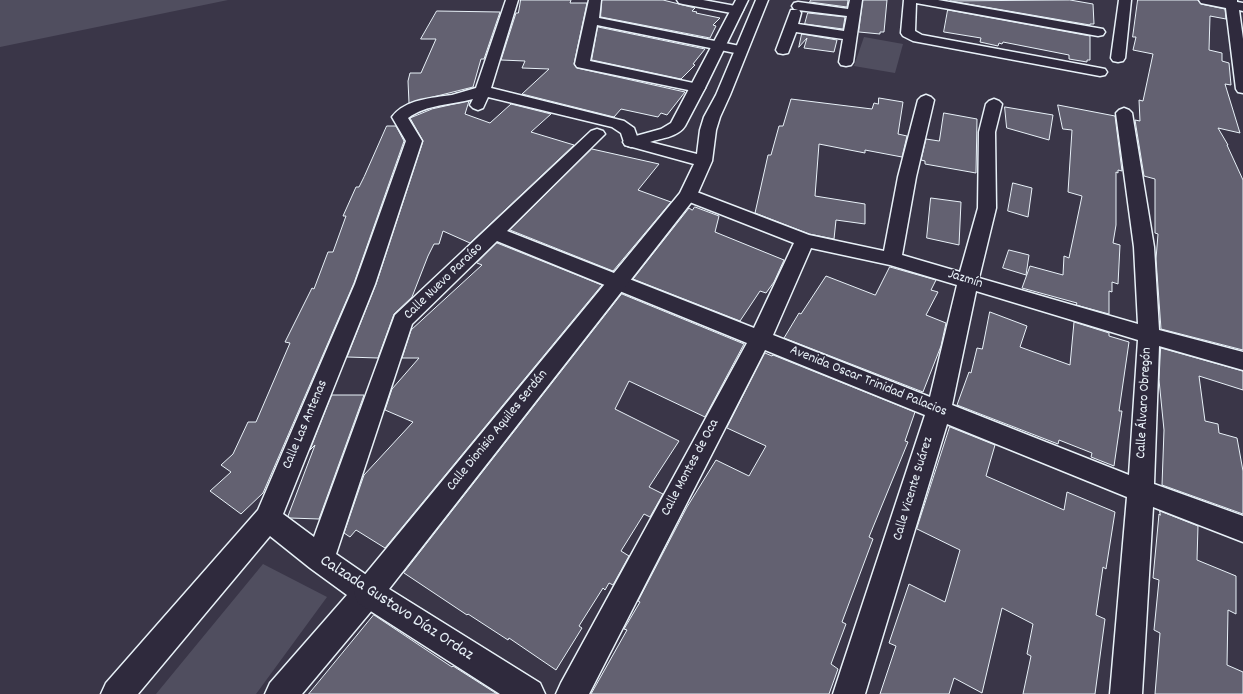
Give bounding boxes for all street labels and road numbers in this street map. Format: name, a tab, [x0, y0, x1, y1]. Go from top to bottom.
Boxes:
street label: Calle Nuevo Paraíso	[401, 240, 487, 324]
street label: Jazmín	[946, 267, 984, 293]
street label: Avenida Oscar Trinidad Palacios	[787, 343, 949, 421]
street label: Calle Álvaro Obregón	[1134, 347, 1156, 459]
street label: Calle Dionisio Aquiles Serdán	[444, 367, 552, 495]
street label: Calle Las Antenas	[280, 378, 332, 472]
street label: Calle Montes de Oca	[658, 417, 724, 519]
street label: Calle Vicente Suárez	[890, 435, 938, 543]
street label: Calzada Gustavo Díaz Ordaz	[315, 552, 477, 666]

